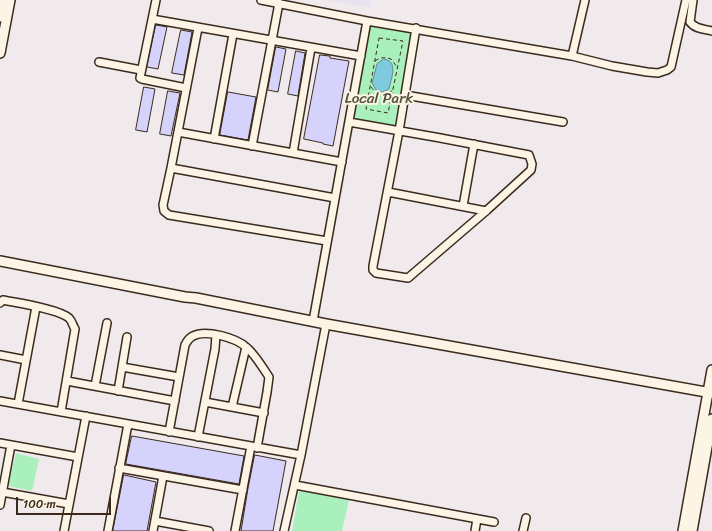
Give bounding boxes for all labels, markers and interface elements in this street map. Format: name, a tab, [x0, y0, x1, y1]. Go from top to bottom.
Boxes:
park label: Local Park	[345, 90, 413, 108]
scale bar	[18, 489, 113, 515]
text: 100 m	[23, 493, 56, 515]

